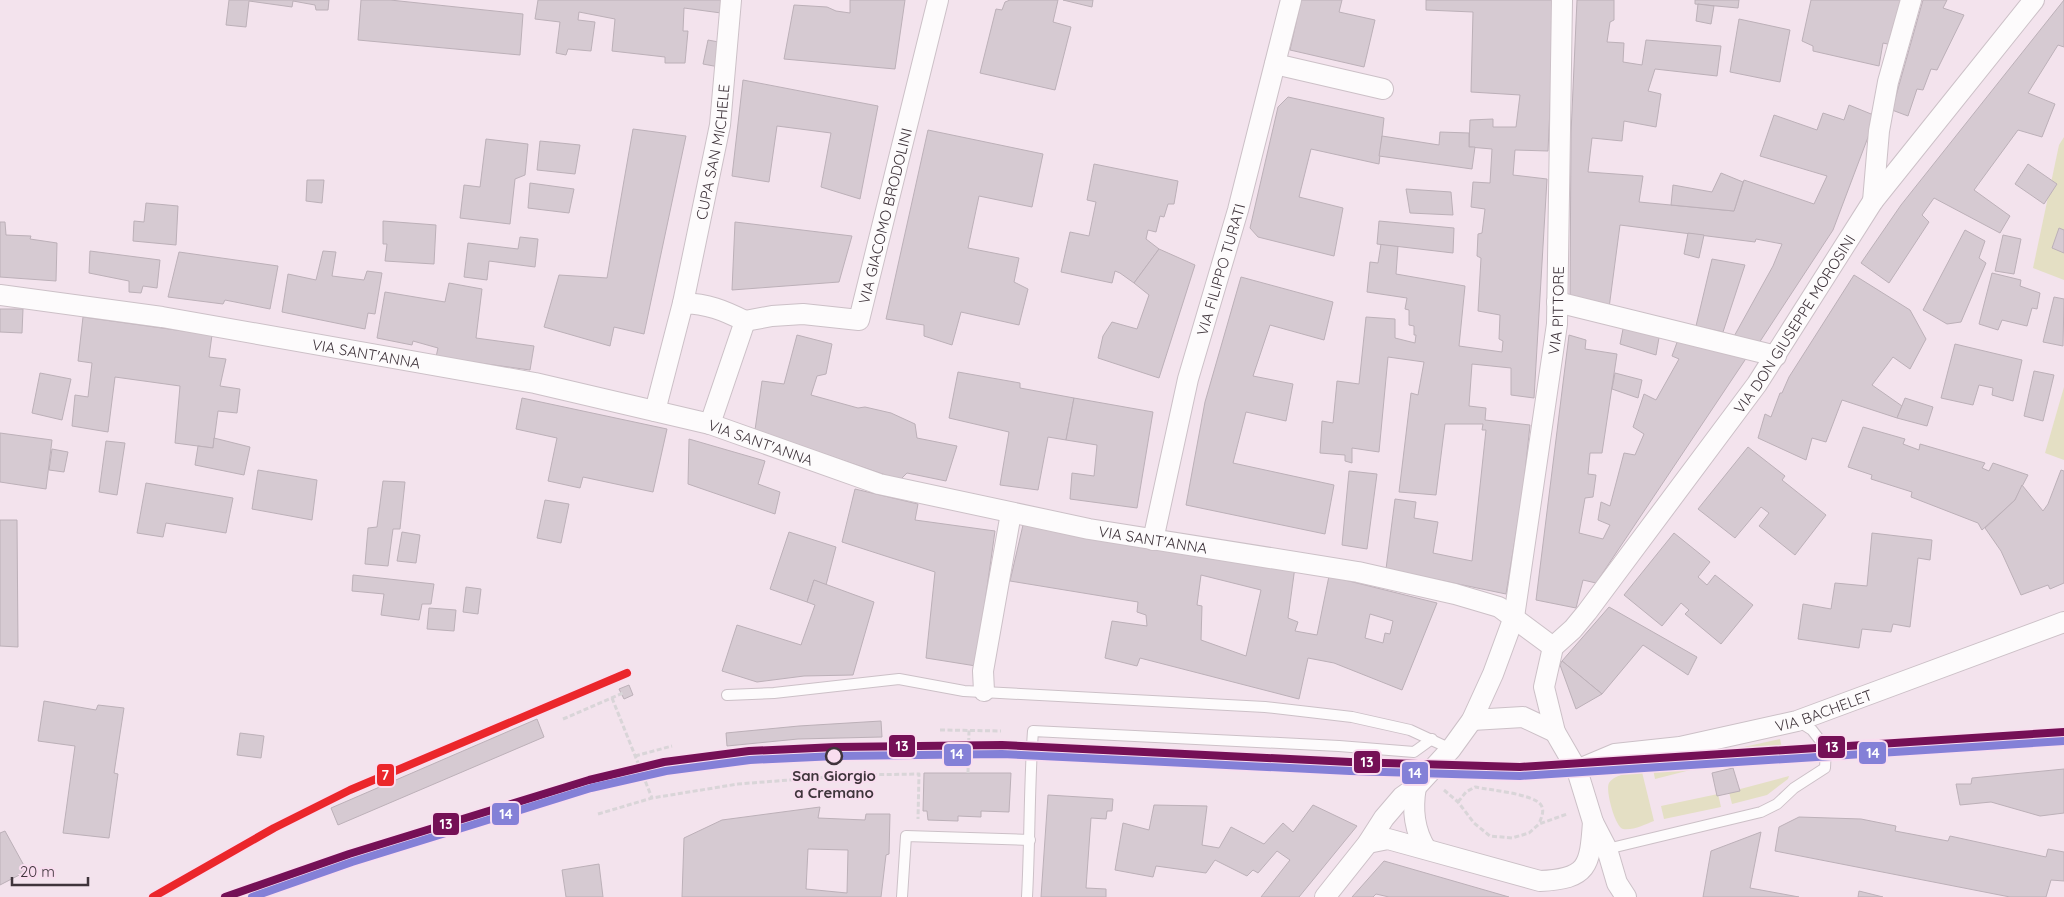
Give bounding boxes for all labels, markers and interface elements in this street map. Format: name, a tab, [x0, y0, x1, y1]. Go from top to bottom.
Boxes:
street label: CUPA SAN MICHELE	[691, 83, 733, 222]
street label: VIA GIACOMO BRODOLINI	[854, 126, 916, 306]
street label: VIA FILIPPO TURATI	[1192, 202, 1249, 338]
street label: VIA DON GIUSEPPE MOROSINI	[1729, 231, 1859, 417]
street label: VIA PITTORE	[1543, 266, 1567, 356]
street label: VIA SANT'ANNA	[311, 334, 422, 372]
street label: VIA SANT'ANNA	[706, 415, 816, 469]
street label: VIA SANT'ANNA	[1097, 521, 1209, 557]
street label: VIA BACHELET	[1773, 684, 1875, 735]
line badge: 13	[888, 734, 916, 758]
line badge: 13	[1817, 735, 1846, 759]
text: 13	[896, 737, 908, 755]
text: 13	[1826, 738, 1838, 756]
line badge: 14	[1858, 741, 1887, 765]
line badge: 14	[943, 743, 972, 767]
text: 14	[1866, 744, 1880, 762]
text: 14	[950, 745, 964, 763]
marker: San Giorgio a Cremano	[825, 747, 843, 765]
line badge: 13	[1353, 750, 1381, 774]
text: 13	[1361, 753, 1373, 771]
line badge: 14	[1401, 761, 1429, 785]
line badge: 7	[376, 763, 395, 787]
text: 14	[1408, 764, 1422, 782]
text: 7	[381, 766, 389, 784]
place label: San Giorgio a Cremano	[792, 766, 876, 802]
line badge: 14	[491, 802, 520, 826]
text: 14	[499, 805, 513, 823]
line badge: 13	[432, 812, 460, 836]
text: 13	[440, 815, 452, 833]
scale bar	[12, 854, 89, 886]
text: 20 m	[20, 862, 55, 881]

